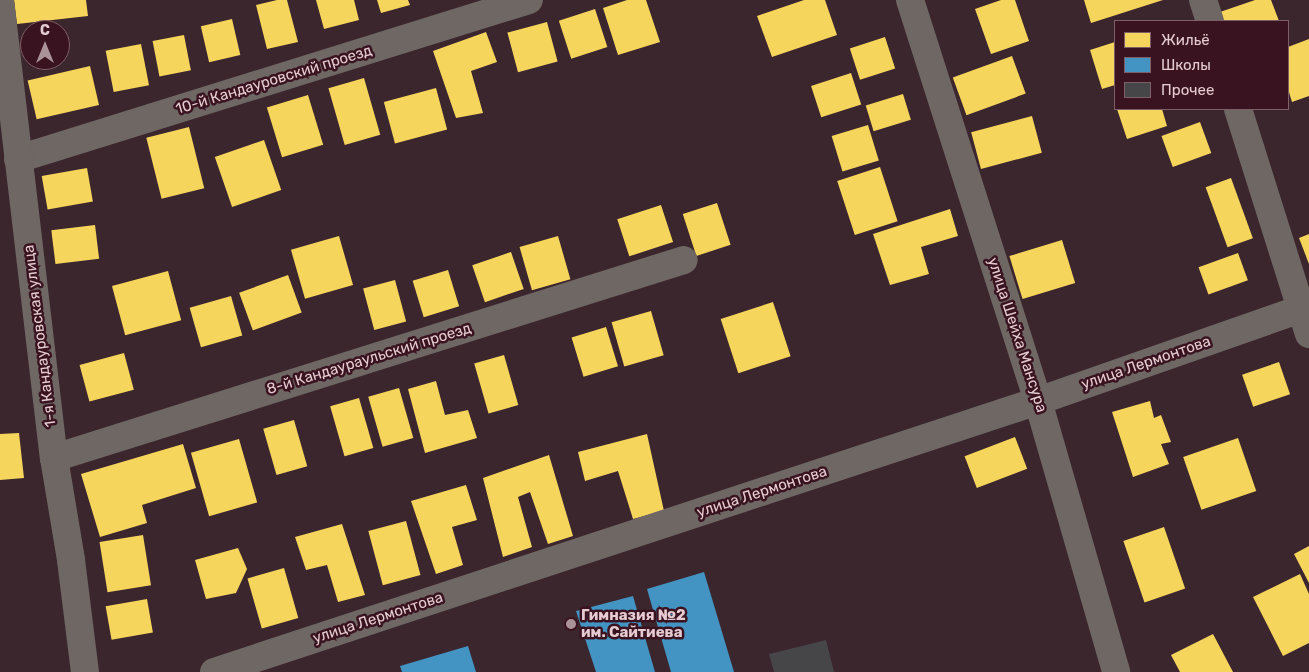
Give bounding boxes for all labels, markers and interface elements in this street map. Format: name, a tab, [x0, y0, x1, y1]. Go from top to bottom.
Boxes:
north arrow	[20, 20, 70, 70]
legend	[1114, 20, 1289, 110]
text: С	[40, 22, 50, 39]
text: Жильё	[1161, 31, 1210, 49]
street label: 10-й Кандауровский проезд	[174, 42, 374, 118]
text: Школы	[1161, 56, 1211, 74]
text: Прочее	[1161, 81, 1214, 99]
street label: 1-я Кандауровская улица	[20, 244, 60, 428]
street label: улица Шейха Мансура	[983, 255, 1051, 415]
street label: 8-й Кандаураульский проезд	[264, 319, 474, 399]
street label: улица Лермонтова	[1079, 332, 1213, 394]
street label: улица Лермонтова	[695, 462, 829, 522]
street label: улица Лермонтова	[311, 588, 445, 648]
place label: Гимназия №2 им. Сайтиева	[581, 606, 686, 641]
marker: Гимназия №2 им. Сайтиева	[565, 618, 577, 630]

